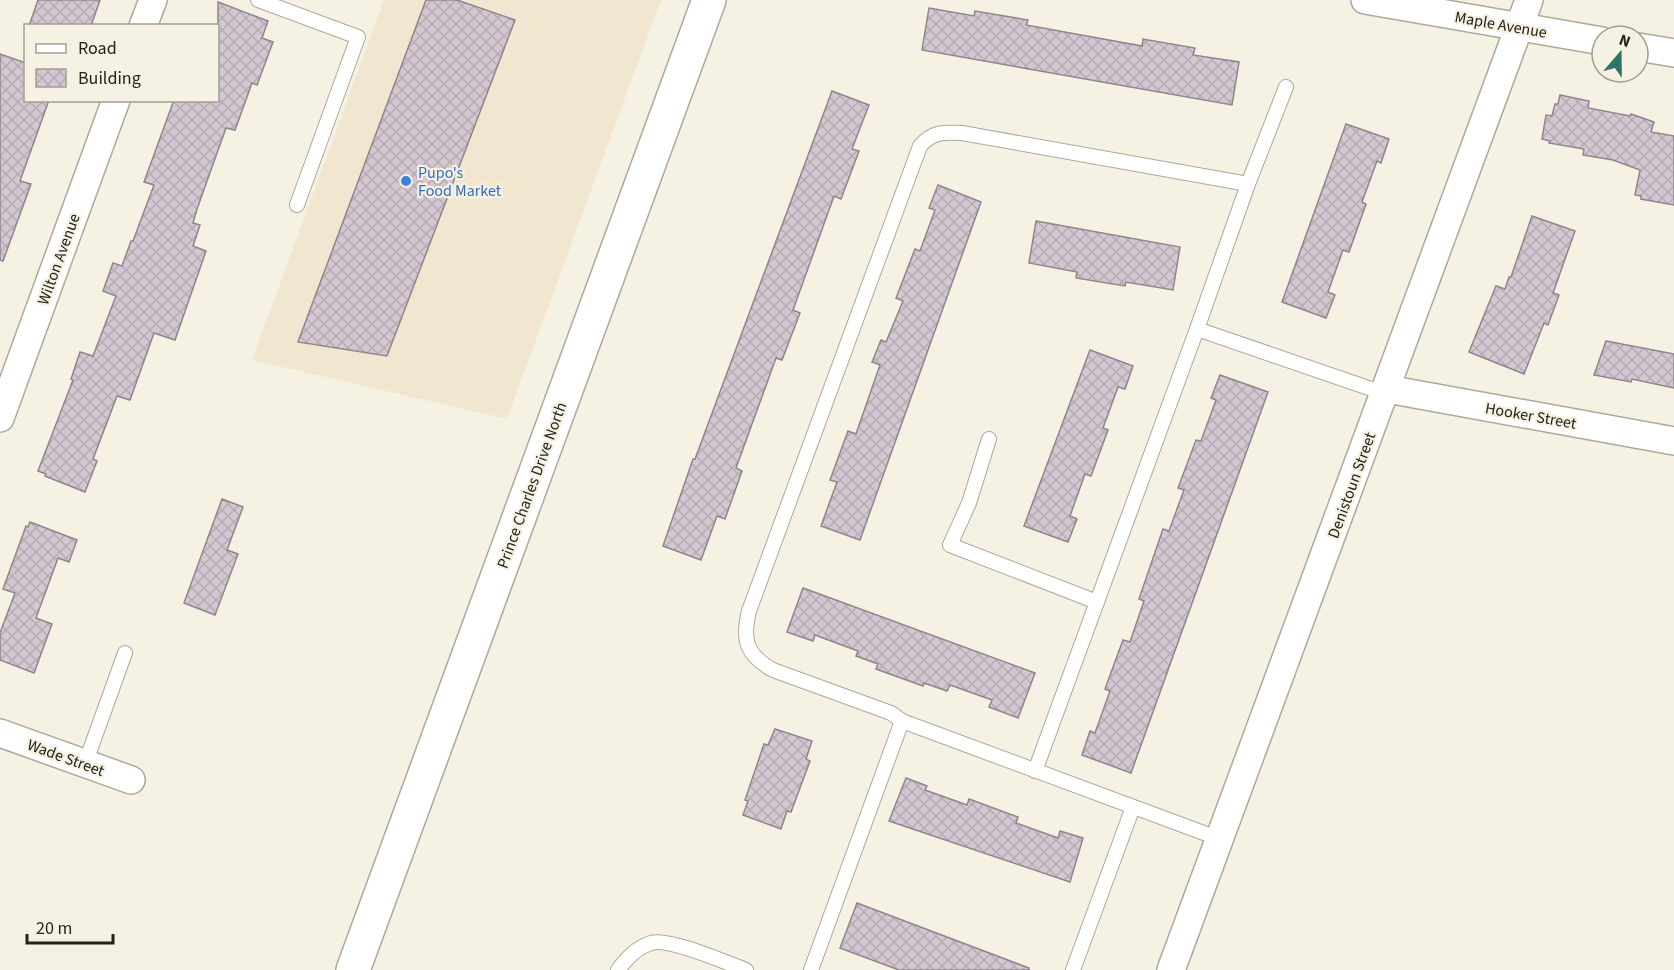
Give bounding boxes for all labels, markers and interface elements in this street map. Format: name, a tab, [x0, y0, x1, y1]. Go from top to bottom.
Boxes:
street label: Maple Avenue	[1453, 6, 1549, 44]
legend	[24, 24, 219, 102]
north arrow	[1590, 24, 1650, 84]
text: N	[1616, 29, 1634, 53]
text: Road	[78, 36, 117, 61]
text: Building	[78, 66, 141, 91]
place label: Pupo's Food Market	[418, 162, 502, 202]
marker: Pupo's Food Market	[399, 174, 413, 188]
street label: Wilton Avenue	[32, 211, 86, 308]
street label: Hooker Street	[1484, 397, 1579, 435]
street label: Prince Charles Drive North	[492, 399, 572, 571]
street label: Denistoun Street	[1323, 429, 1382, 541]
street label: Wade Street	[24, 734, 108, 782]
scale bar	[27, 907, 112, 945]
text: 20 m	[36, 916, 72, 941]

